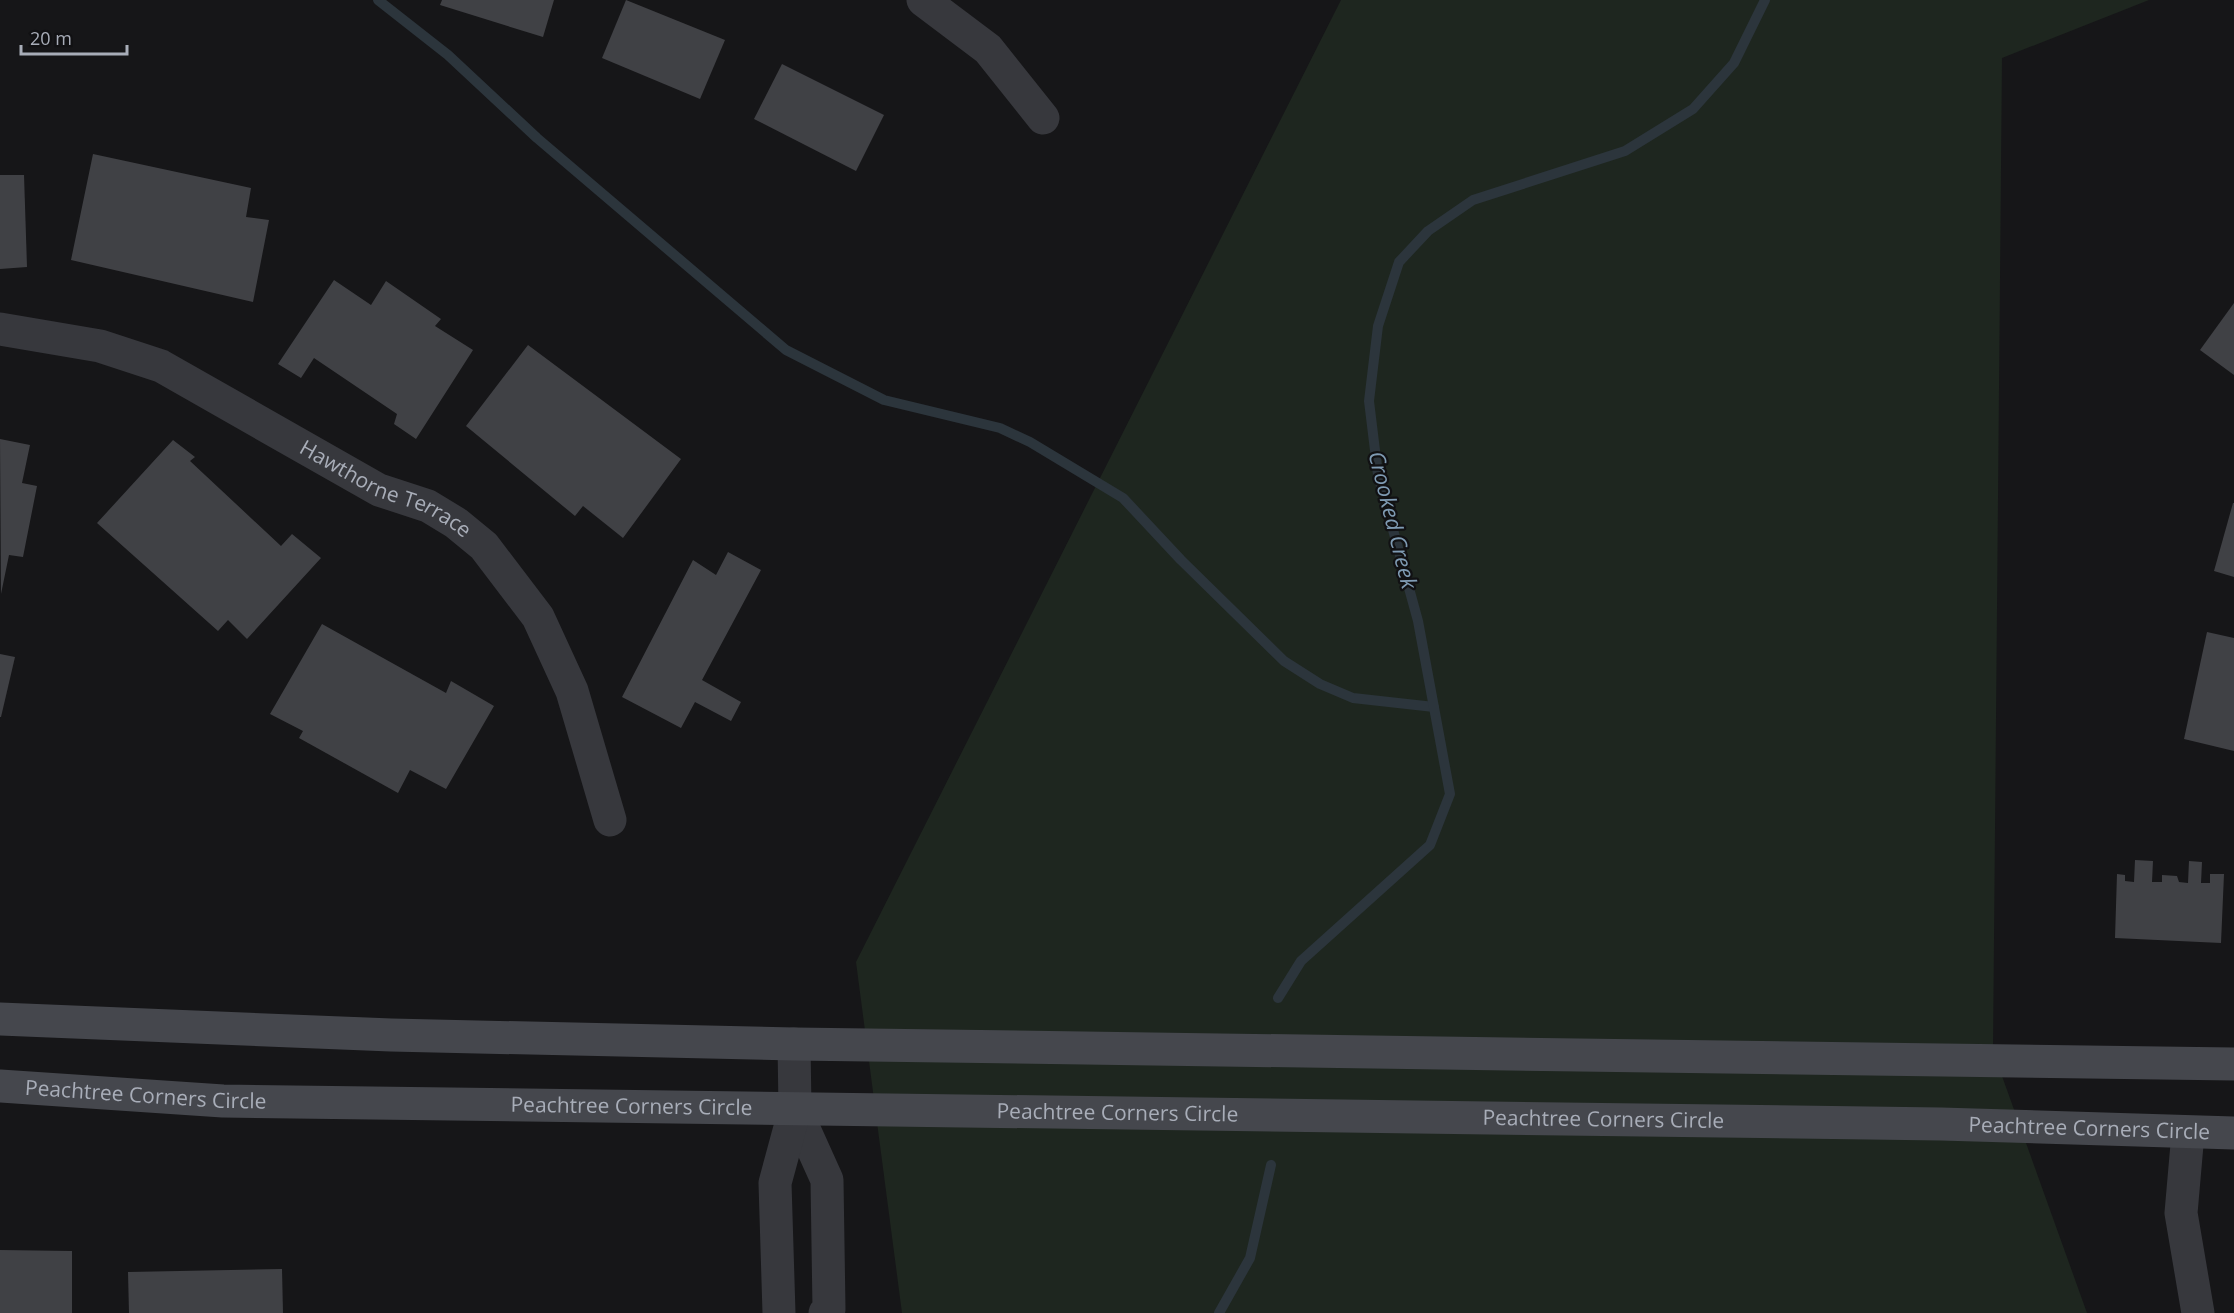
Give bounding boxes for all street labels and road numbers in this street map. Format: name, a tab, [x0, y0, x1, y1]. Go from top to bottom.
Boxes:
street label: Hawthorne Terrace	[295, 433, 478, 543]
street label: Peachtree Corners Circle	[24, 1073, 267, 1115]
street label: Peachtree Corners Circle	[510, 1090, 753, 1121]
street label: Peachtree Corners Circle	[996, 1096, 1238, 1128]
street label: Peachtree Corners Circle	[1482, 1103, 1724, 1134]
street label: Peachtree Corners Circle	[1968, 1110, 2211, 1145]

